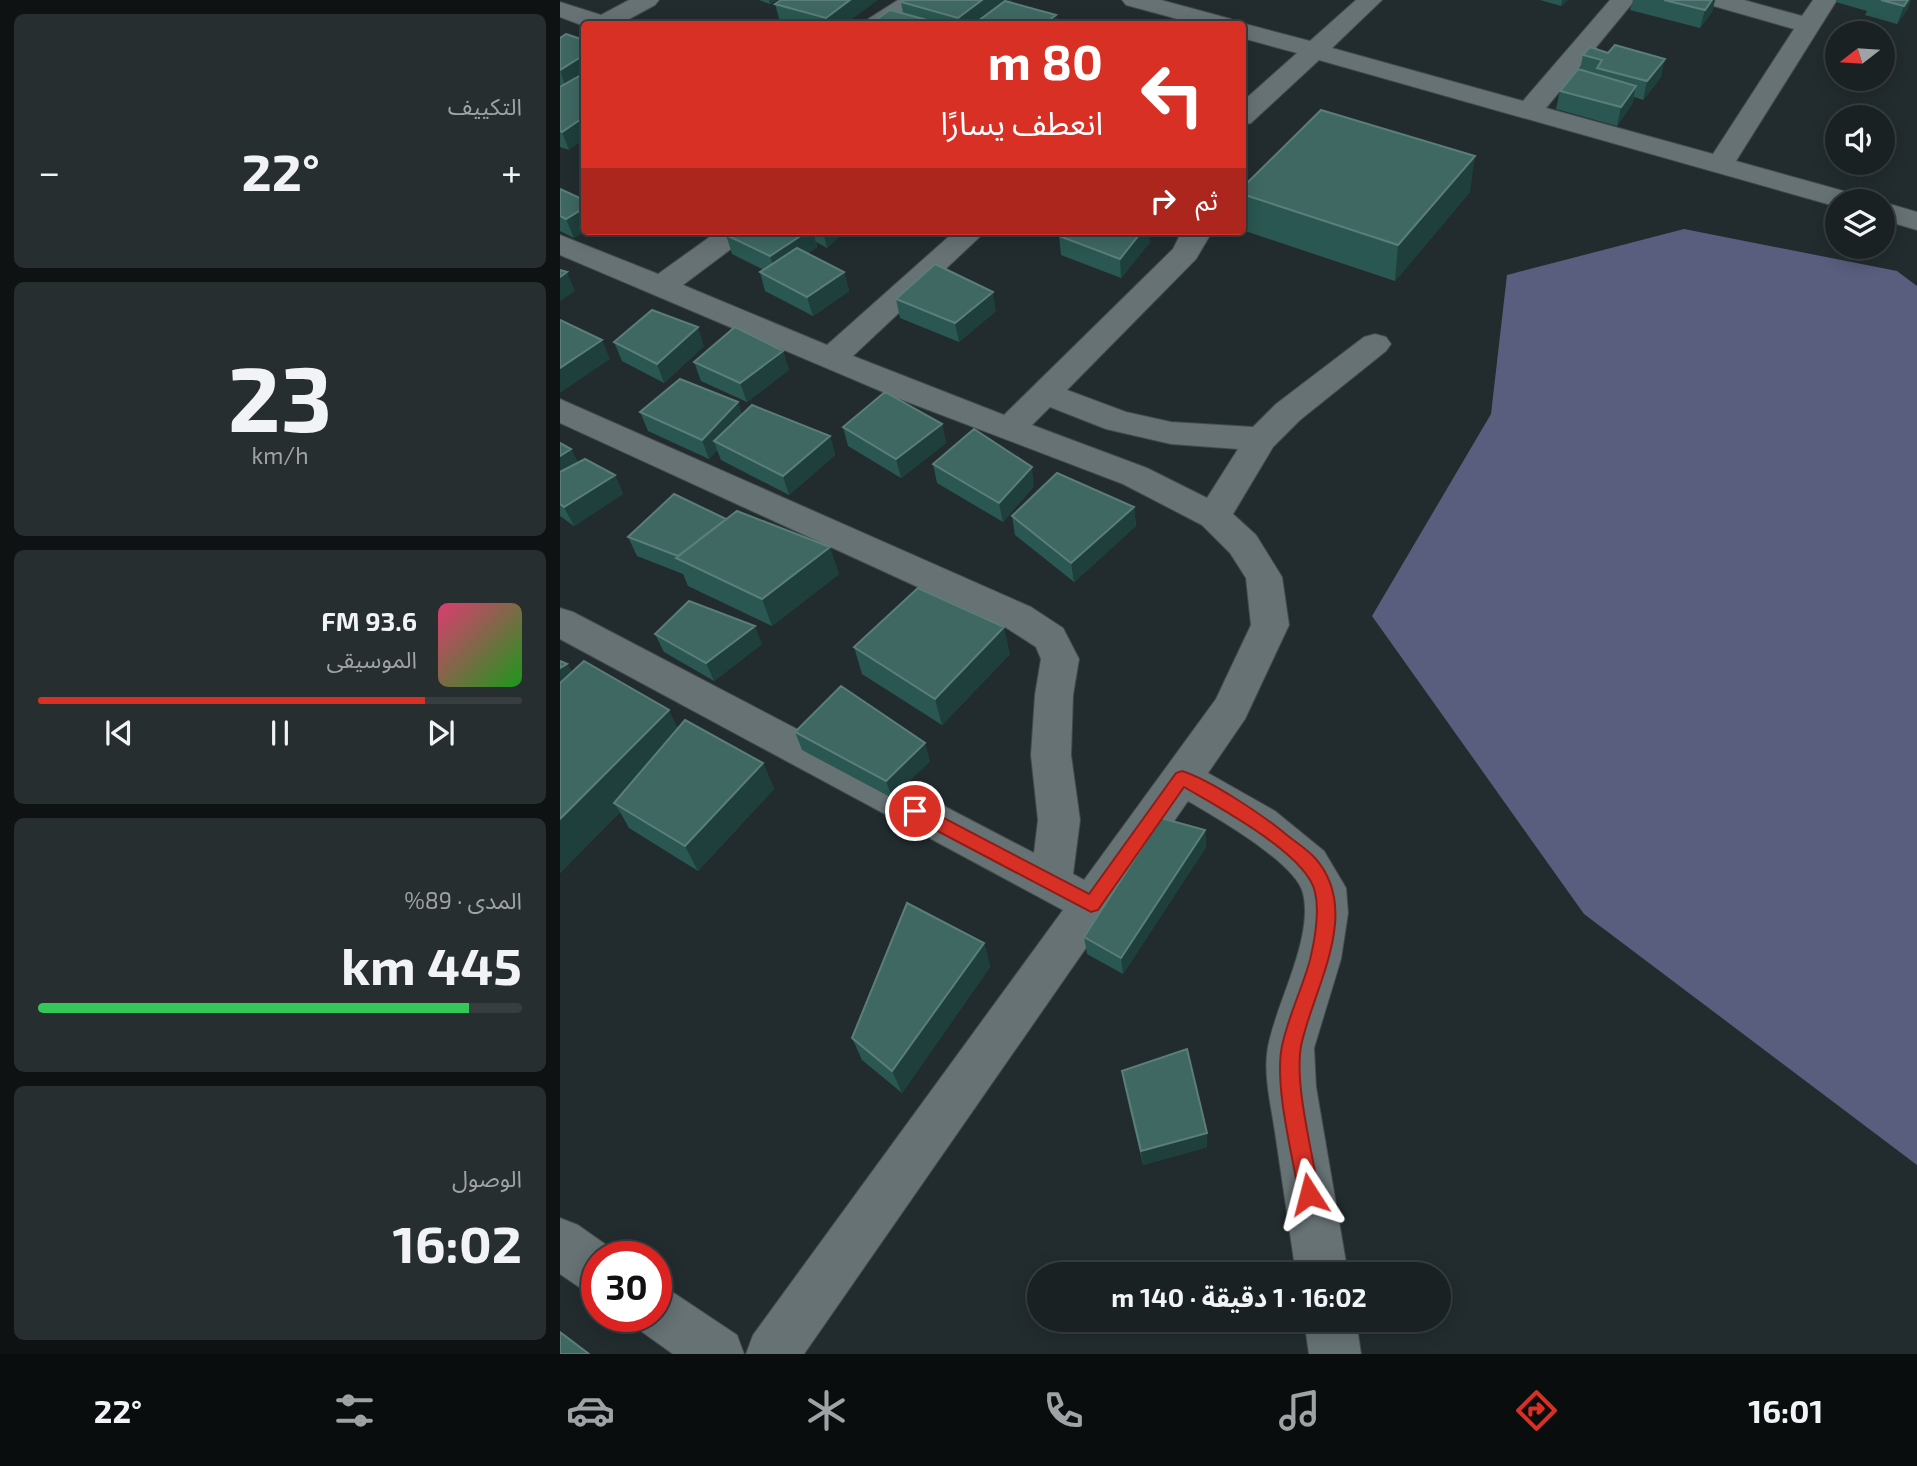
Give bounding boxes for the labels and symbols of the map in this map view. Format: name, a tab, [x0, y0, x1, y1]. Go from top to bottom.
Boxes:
north arrow	[1825, 21, 1895, 91]
pin	[885, 781, 945, 841]
position arrow	[1272, 1157, 1346, 1231]
speed limit sign: 30	[581, 1241, 672, 1332]

